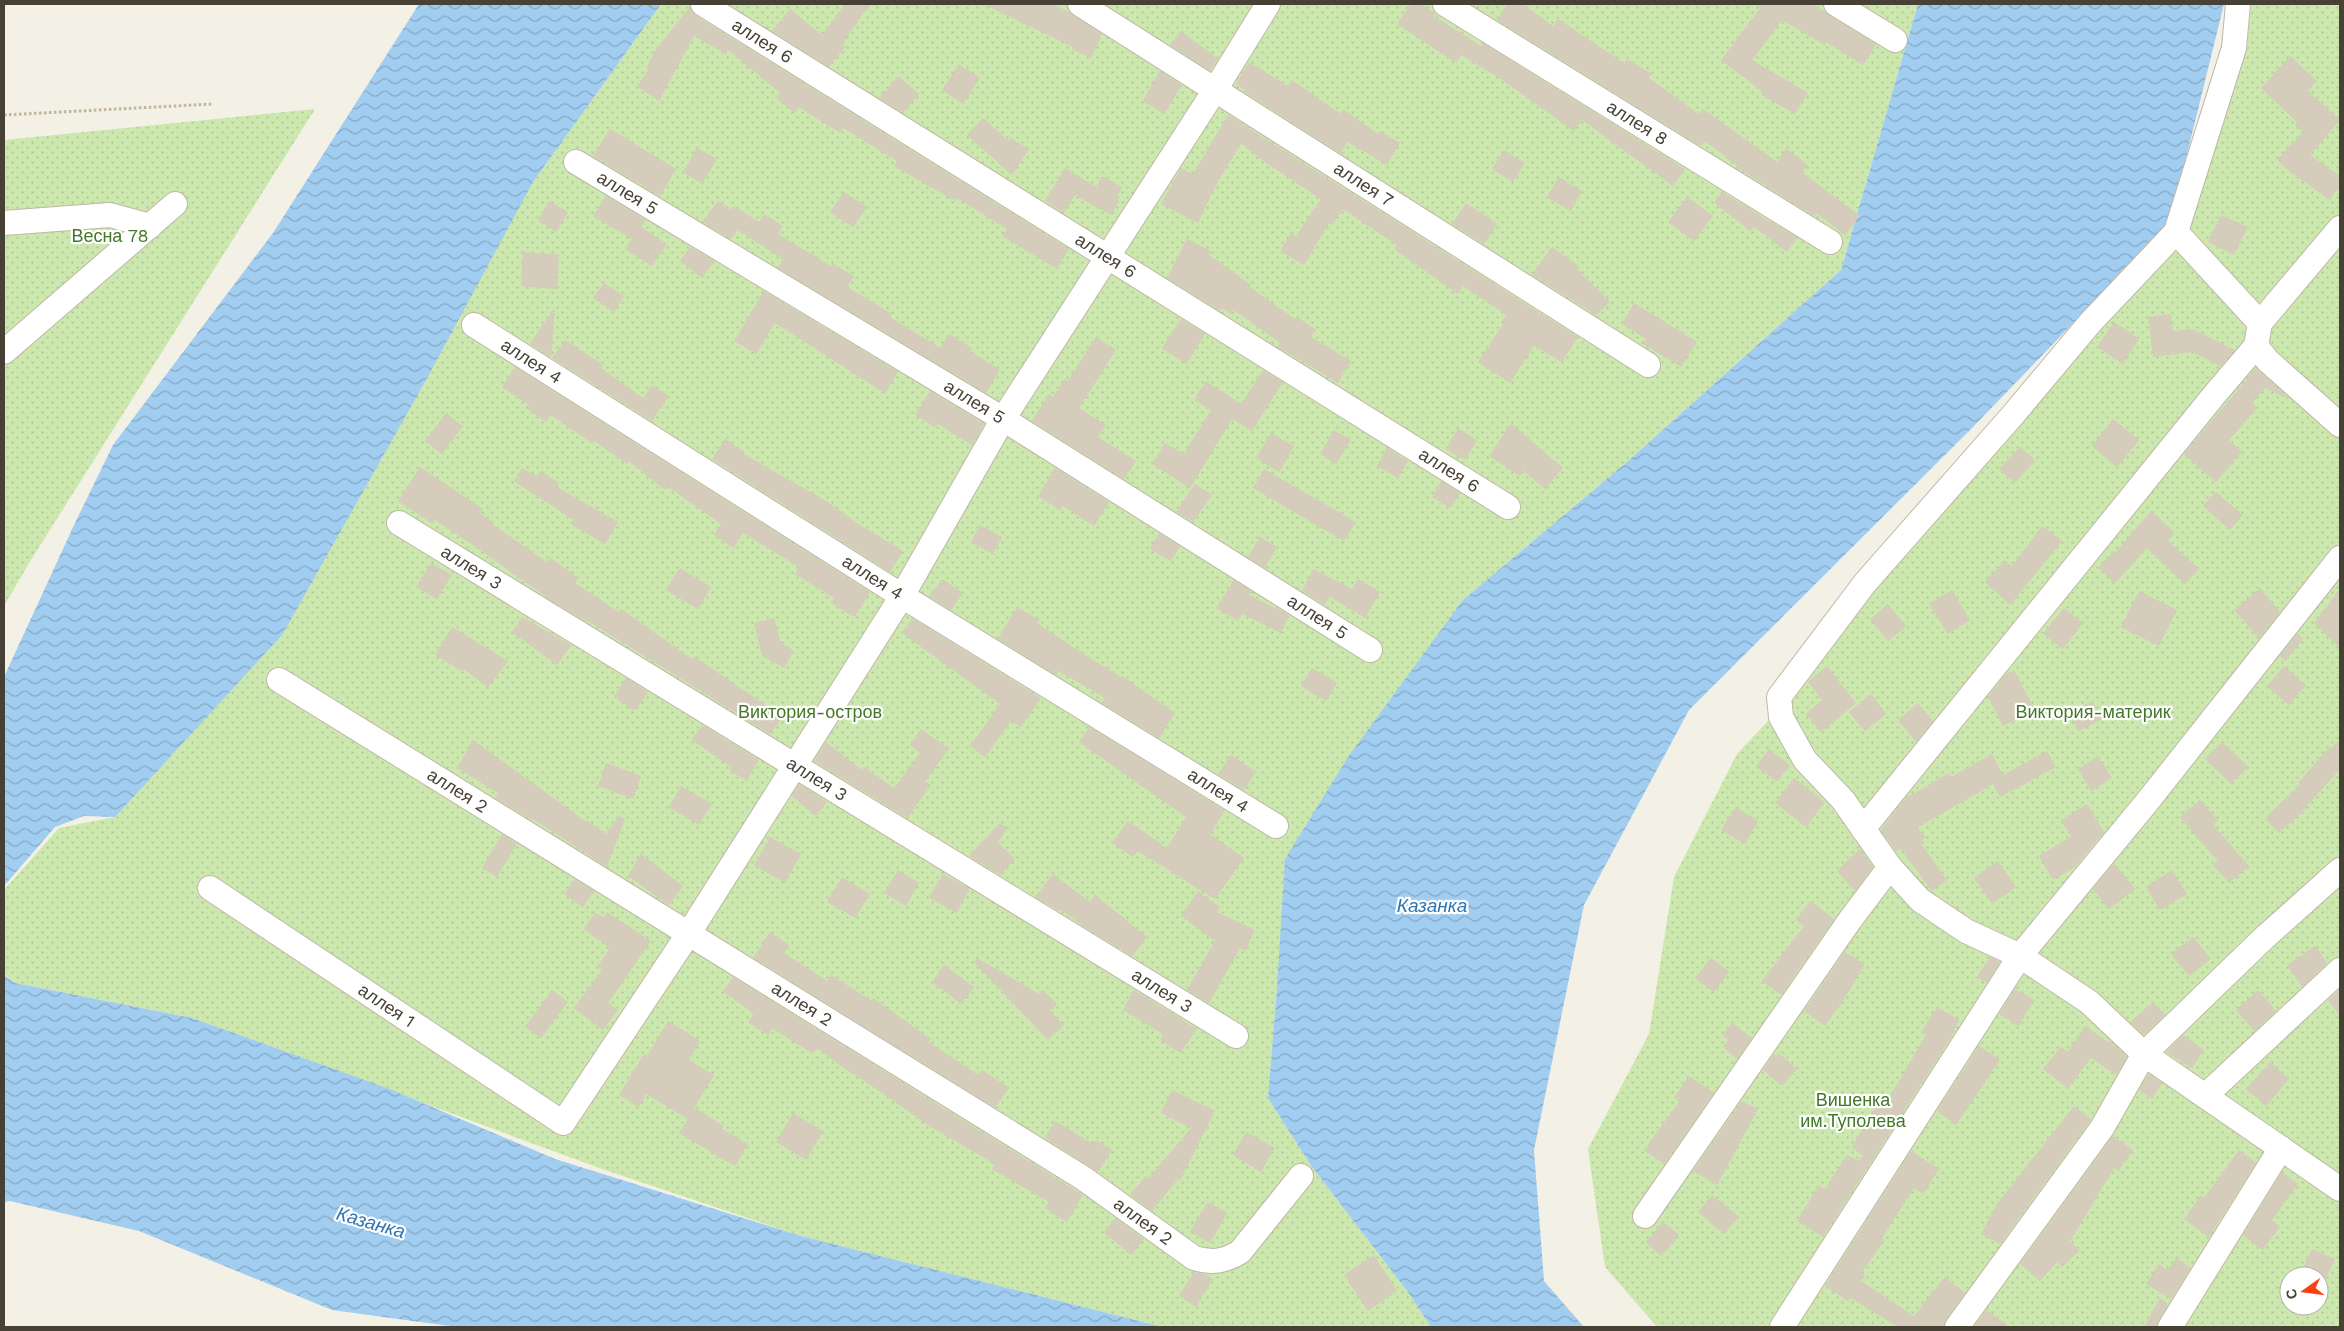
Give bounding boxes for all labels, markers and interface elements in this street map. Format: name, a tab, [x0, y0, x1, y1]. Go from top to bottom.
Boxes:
street label: аллея 6	[728, 14, 797, 68]
street label: аллея 8	[1603, 96, 1672, 149]
street label: аллея 7	[1330, 157, 1397, 210]
street label: аллея 5	[593, 166, 662, 219]
park label: Весна 78	[71, 225, 149, 246]
street label: аллея 6	[1072, 228, 1140, 282]
street label: аллея 4	[497, 334, 566, 388]
street label: аллея 5	[940, 375, 1009, 428]
street label: аллея 6	[1415, 443, 1484, 497]
street label: аллея 3	[437, 540, 506, 594]
street label: аллея 4	[839, 550, 907, 604]
street label: аллея 5	[1284, 590, 1352, 643]
park label: Виктория-остров	[738, 701, 882, 722]
park label: Виктория-материк	[2015, 701, 2171, 722]
street label: аллея 3	[783, 752, 851, 805]
street label: аллея 2	[424, 763, 492, 817]
street label: аллея 4	[1184, 763, 1253, 817]
water label: Казанка	[1397, 894, 1467, 917]
street label: аллея 3	[1128, 964, 1197, 1017]
street label: аллея 2	[768, 977, 836, 1030]
street label: аллея 1	[354, 979, 419, 1031]
park label: Вишенка им.Туполева	[1800, 1089, 1907, 1131]
street label: аллея 2	[1110, 1193, 1177, 1249]
water label: Казанка	[334, 1202, 408, 1243]
north arrow	[2279, 1266, 2329, 1316]
text: С	[2282, 1287, 2300, 1301]

